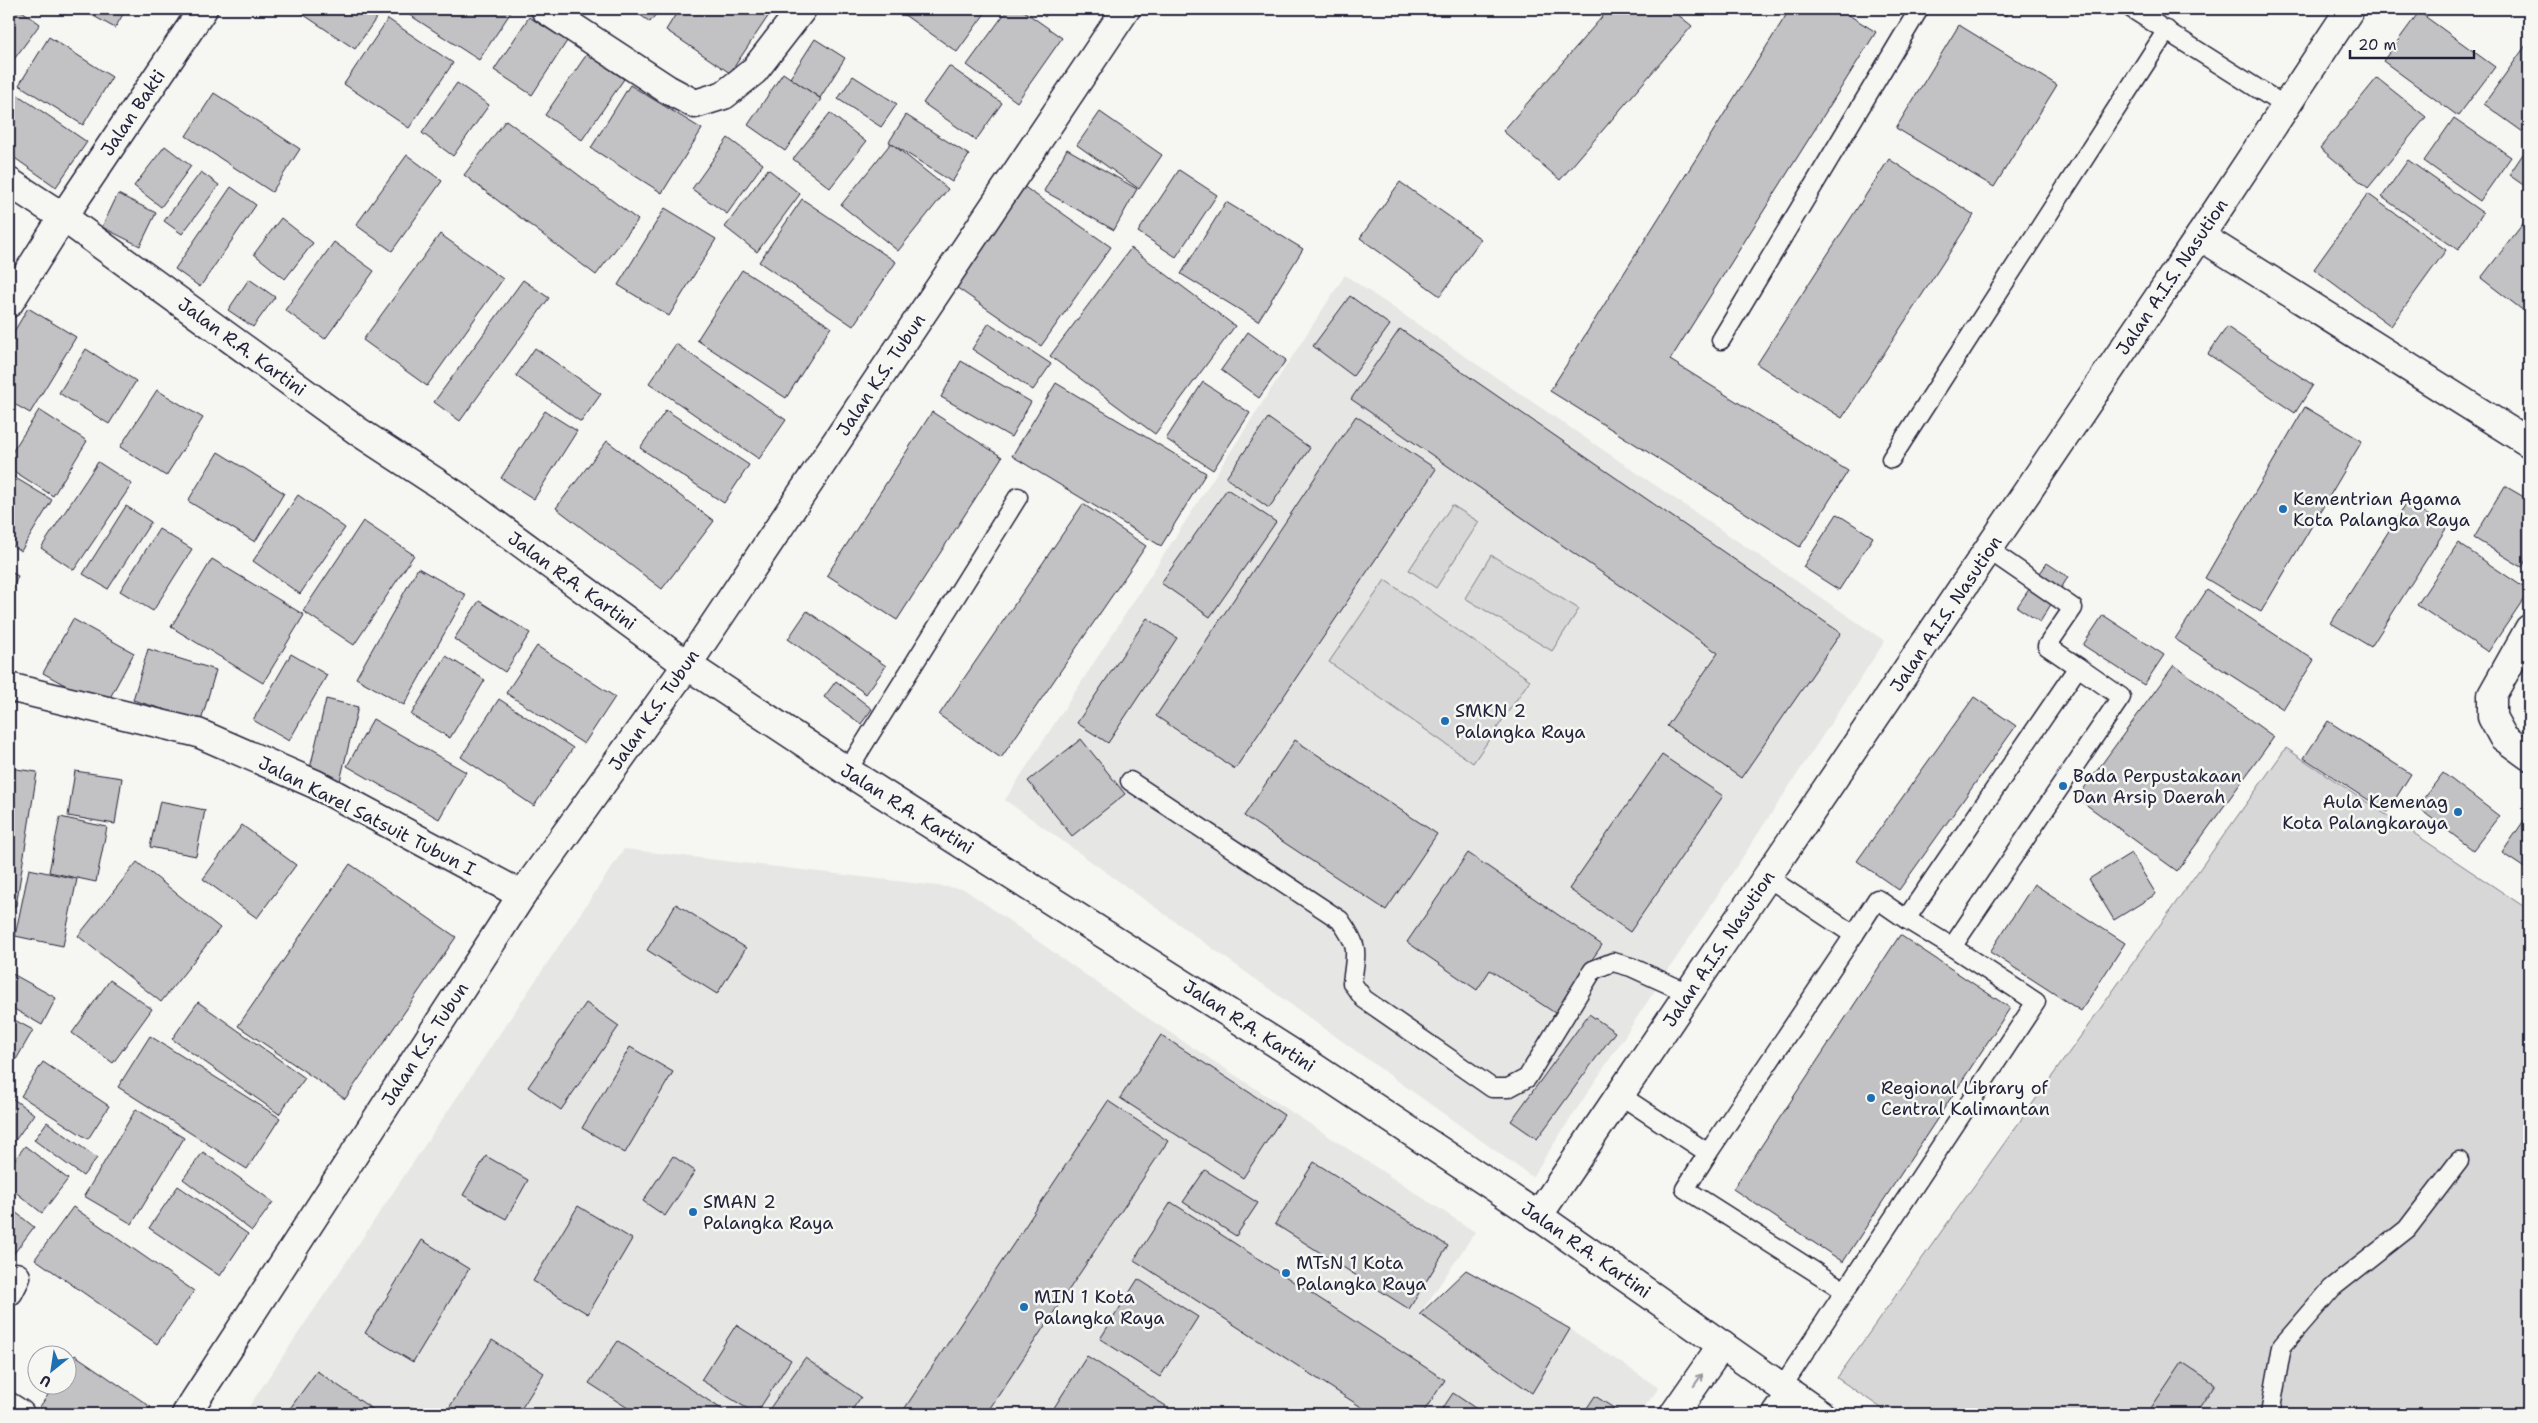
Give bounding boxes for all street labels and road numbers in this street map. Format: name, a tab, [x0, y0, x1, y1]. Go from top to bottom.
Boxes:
street label: Jalan Bakti	[95, 65, 171, 161]
street label: Jalan A.I.S. Nasution	[2111, 194, 2233, 360]
street label: Jalan R.A. Kartini	[173, 292, 311, 402]
street label: Jalan K.S. Tubun	[831, 309, 931, 441]
street label: Jalan R.A. Kartini	[503, 526, 641, 636]
street label: Jalan A.I.S. Nasution	[1885, 531, 2007, 697]
street label: Jalan K.S. Tubun	[603, 645, 705, 775]
street label: Jalan Karel Satsuit Tubun I	[254, 751, 480, 881]
street label: Jalan R.A. Kartini	[836, 758, 978, 860]
street label: Jalan A.I.S. Nasution	[1658, 866, 1780, 1032]
street label: Jalan R.A. Kartini	[1178, 974, 1320, 1078]
street label: Jalan K.S. Tubun	[376, 978, 474, 1110]
street label: Jalan R.A. Kartini	[1516, 1196, 1656, 1304]

